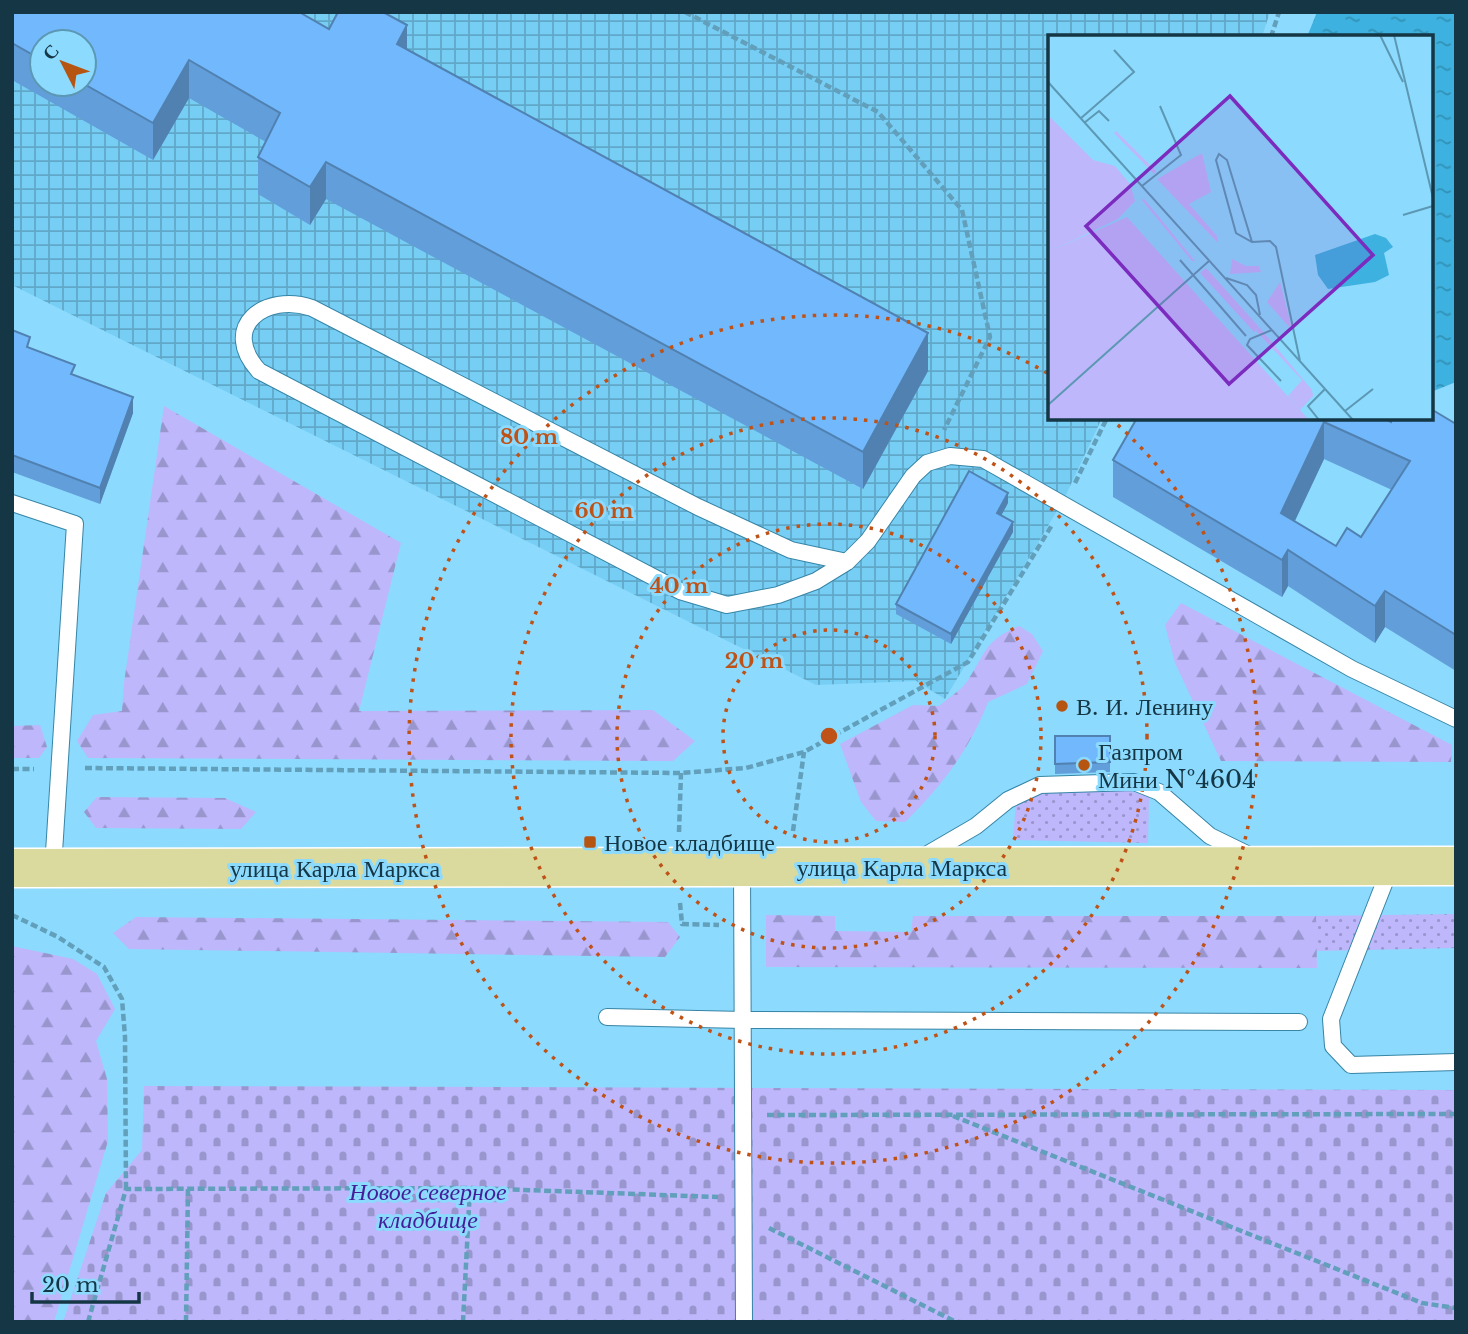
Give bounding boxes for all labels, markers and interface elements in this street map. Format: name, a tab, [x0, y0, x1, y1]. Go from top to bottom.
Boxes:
north arrow	[28, 28, 98, 98]
inset map	[1048, 35, 1433, 420]
text: С	[38, 39, 64, 65]
text: 80 m	[500, 424, 558, 450]
text: 60 m	[575, 498, 633, 524]
text: 40 m	[650, 573, 708, 599]
text: 20 m	[725, 648, 783, 674]
place label: В. И. Ленину	[1076, 692, 1213, 721]
marker: В. И. Ленину	[1054, 698, 1070, 714]
centre of rings	[817, 724, 841, 748]
place label: Газпром Мини №4604	[1098, 737, 1256, 794]
marker: Газпром Мини №4604	[1076, 757, 1092, 773]
place label: Новое кладбище	[604, 828, 775, 857]
marker: Новое кладбище	[582, 834, 598, 850]
street label: улица Карла Маркса	[797, 853, 1008, 882]
street label: улица Карла Маркса	[230, 854, 441, 883]
park label: Новое северное кладбище	[348, 1177, 507, 1234]
scale bar	[32, 1260, 138, 1304]
text: 20 m	[42, 1272, 99, 1298]

